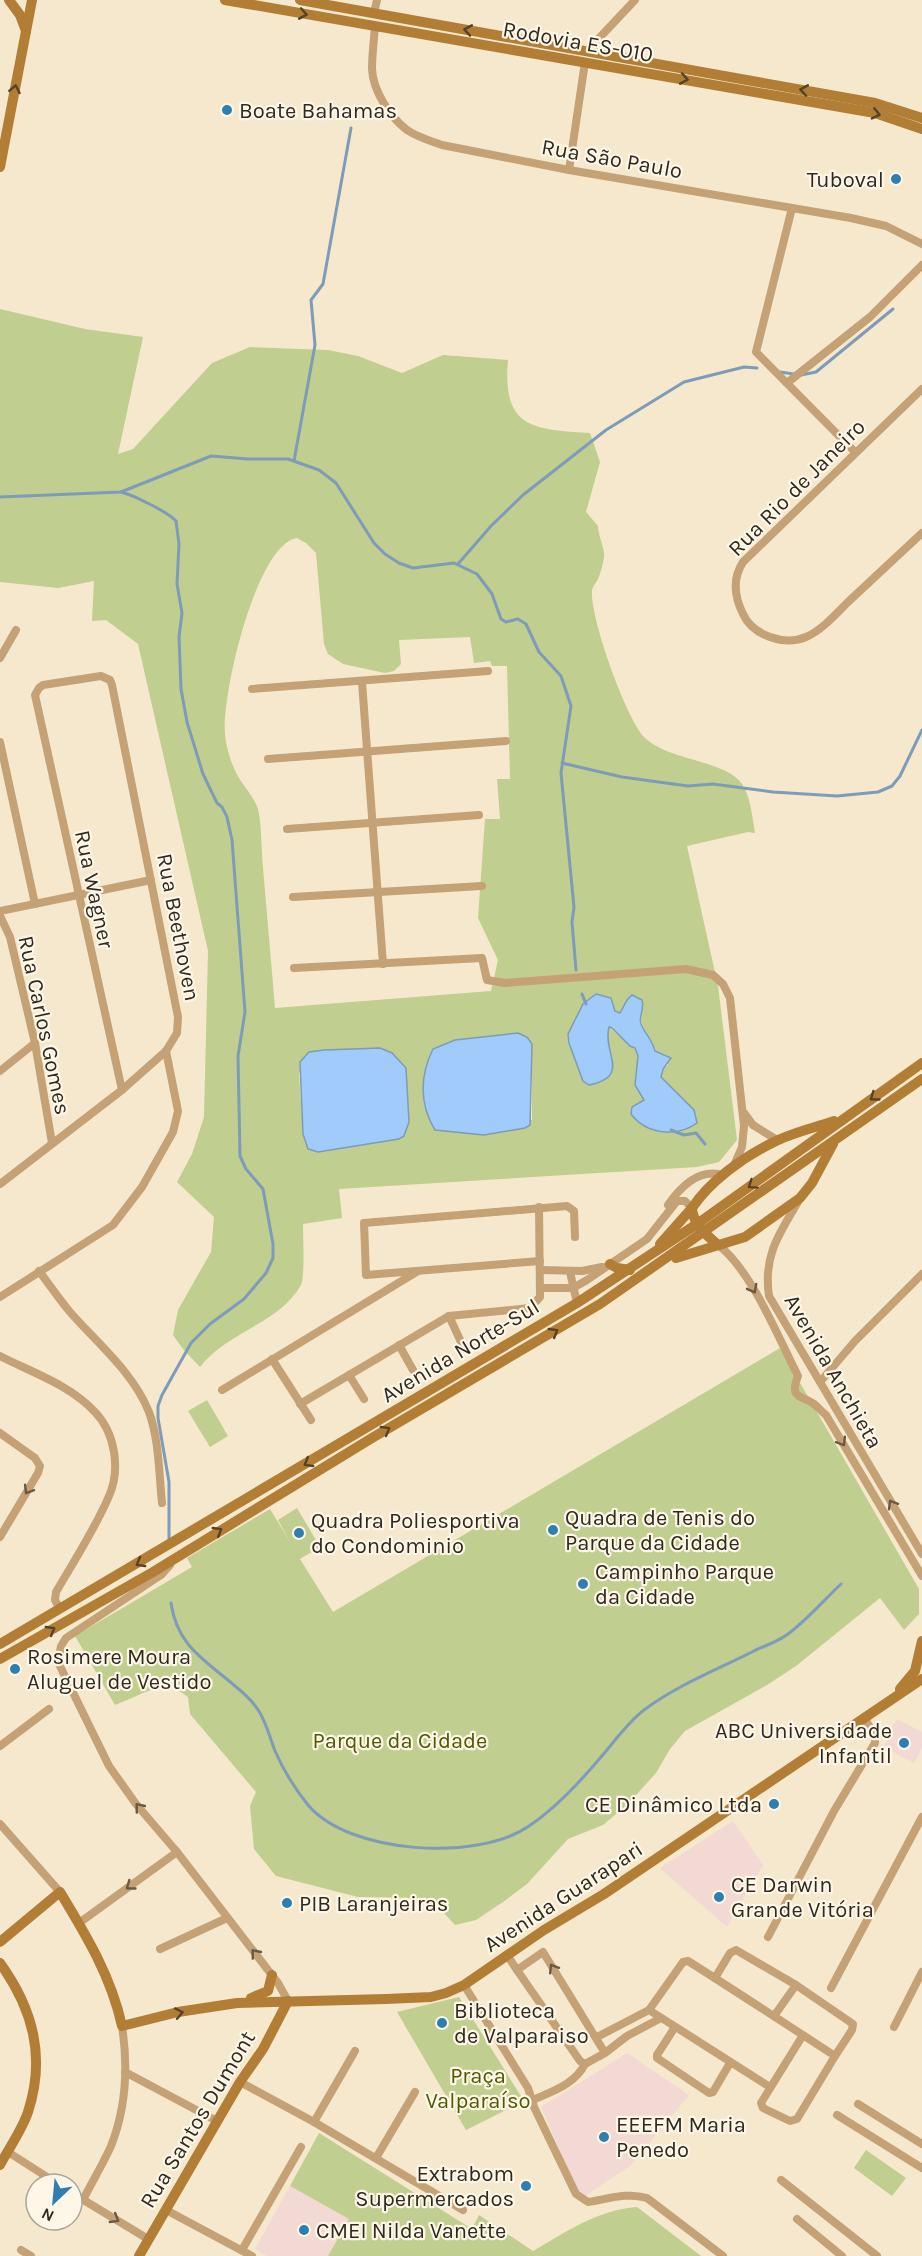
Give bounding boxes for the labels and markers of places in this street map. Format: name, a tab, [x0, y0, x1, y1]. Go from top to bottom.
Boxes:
place label: Boate Bahamas	[239, 98, 397, 124]
marker: Boate Bahamas	[220, 103, 234, 117]
place label: Tuboval	[807, 167, 884, 193]
marker: Tuboval	[889, 172, 903, 186]
place label: Quadra de Tenis do Parque da Cidade	[565, 1505, 755, 1556]
place label: Quadra Poliesportiva do Condominio	[311, 1508, 520, 1559]
marker: Quadra de Tenis do Parque da Cidade	[546, 1523, 560, 1537]
marker: Quadra Poliesportiva do Condominio	[292, 1526, 306, 1540]
place label: Campinho Parque da Cidade	[595, 1559, 774, 1610]
marker: Campinho Parque da Cidade	[576, 1577, 590, 1591]
place label: Rosimere Moura Aluguel de Vestido	[27, 1644, 212, 1695]
marker: Rosimere Moura Aluguel de Vestido	[8, 1662, 22, 1676]
place label: ABC Universidade Infantil	[715, 1718, 892, 1769]
marker: ABC Universidade Infantil	[897, 1736, 911, 1750]
place label: CE Dinâmico Ltda	[585, 1792, 762, 1818]
marker: CE Dinâmico Ltda	[767, 1797, 781, 1811]
place label: CE Darwin Grande Vitória	[731, 1872, 874, 1923]
marker: CE Darwin Grande Vitória	[712, 1890, 726, 1904]
place label: PIB Laranjeiras	[299, 1891, 448, 1917]
marker: PIB Laranjeiras	[280, 1896, 294, 1910]
place label: Biblioteca de Valparaiso	[454, 1998, 589, 2049]
marker: Biblioteca de Valparaiso	[435, 2016, 449, 2030]
place label: EEEFM Maria Penedo	[616, 2112, 746, 2163]
marker: EEEFM Maria Penedo	[597, 2130, 611, 2144]
place label: Extrabom Supermercados	[355, 2161, 514, 2212]
marker: Extrabom Supermercados	[519, 2179, 533, 2193]
place label: CMEI Nilda Vanette	[316, 2218, 506, 2244]
marker: CMEI Nilda Vanette	[297, 2223, 311, 2237]

